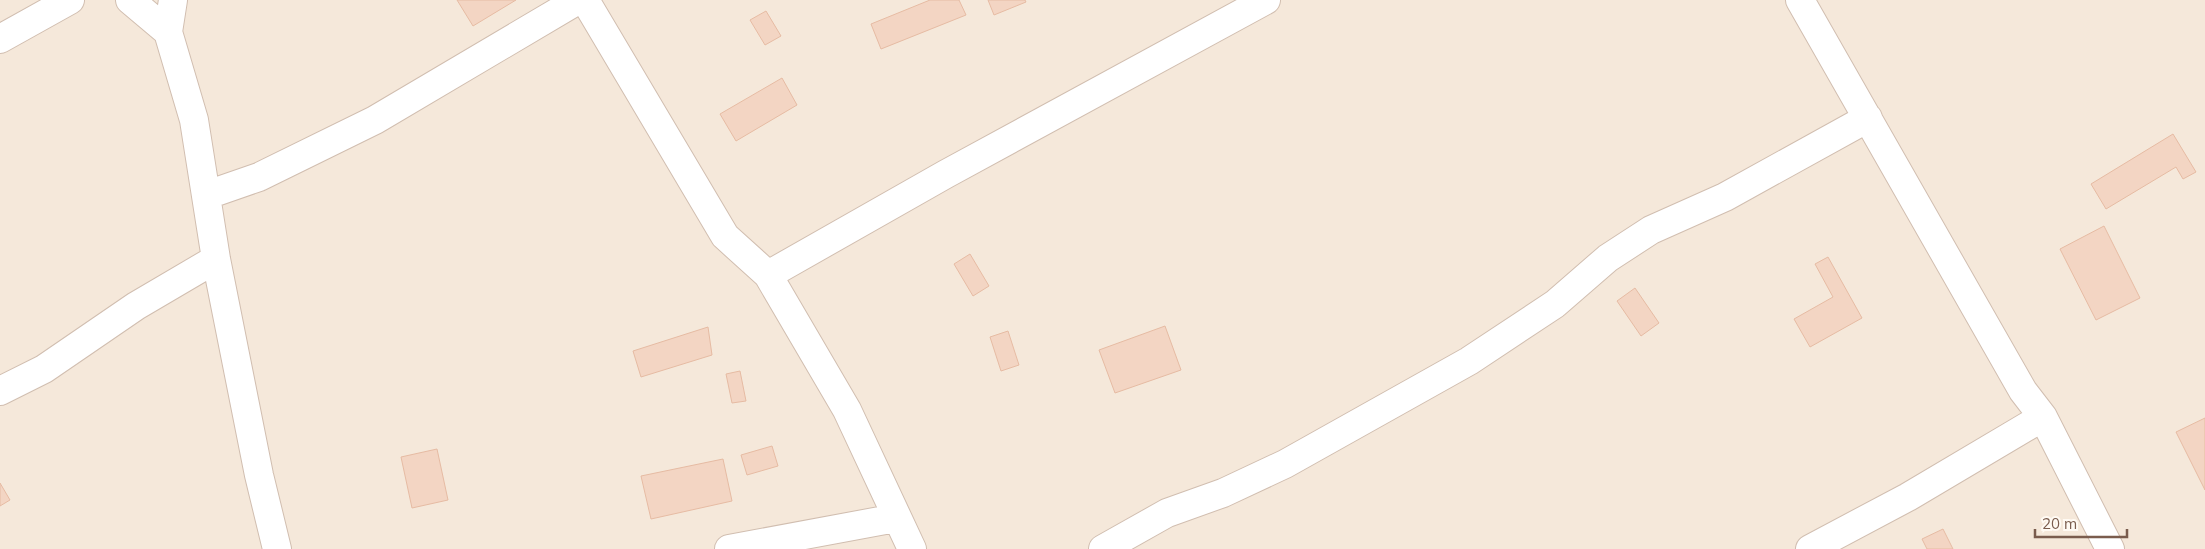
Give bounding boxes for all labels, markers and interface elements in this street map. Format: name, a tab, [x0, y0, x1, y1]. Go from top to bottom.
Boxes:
scale bar	[2035, 506, 2128, 538]
text: 20 m	[2042, 514, 2077, 533]

